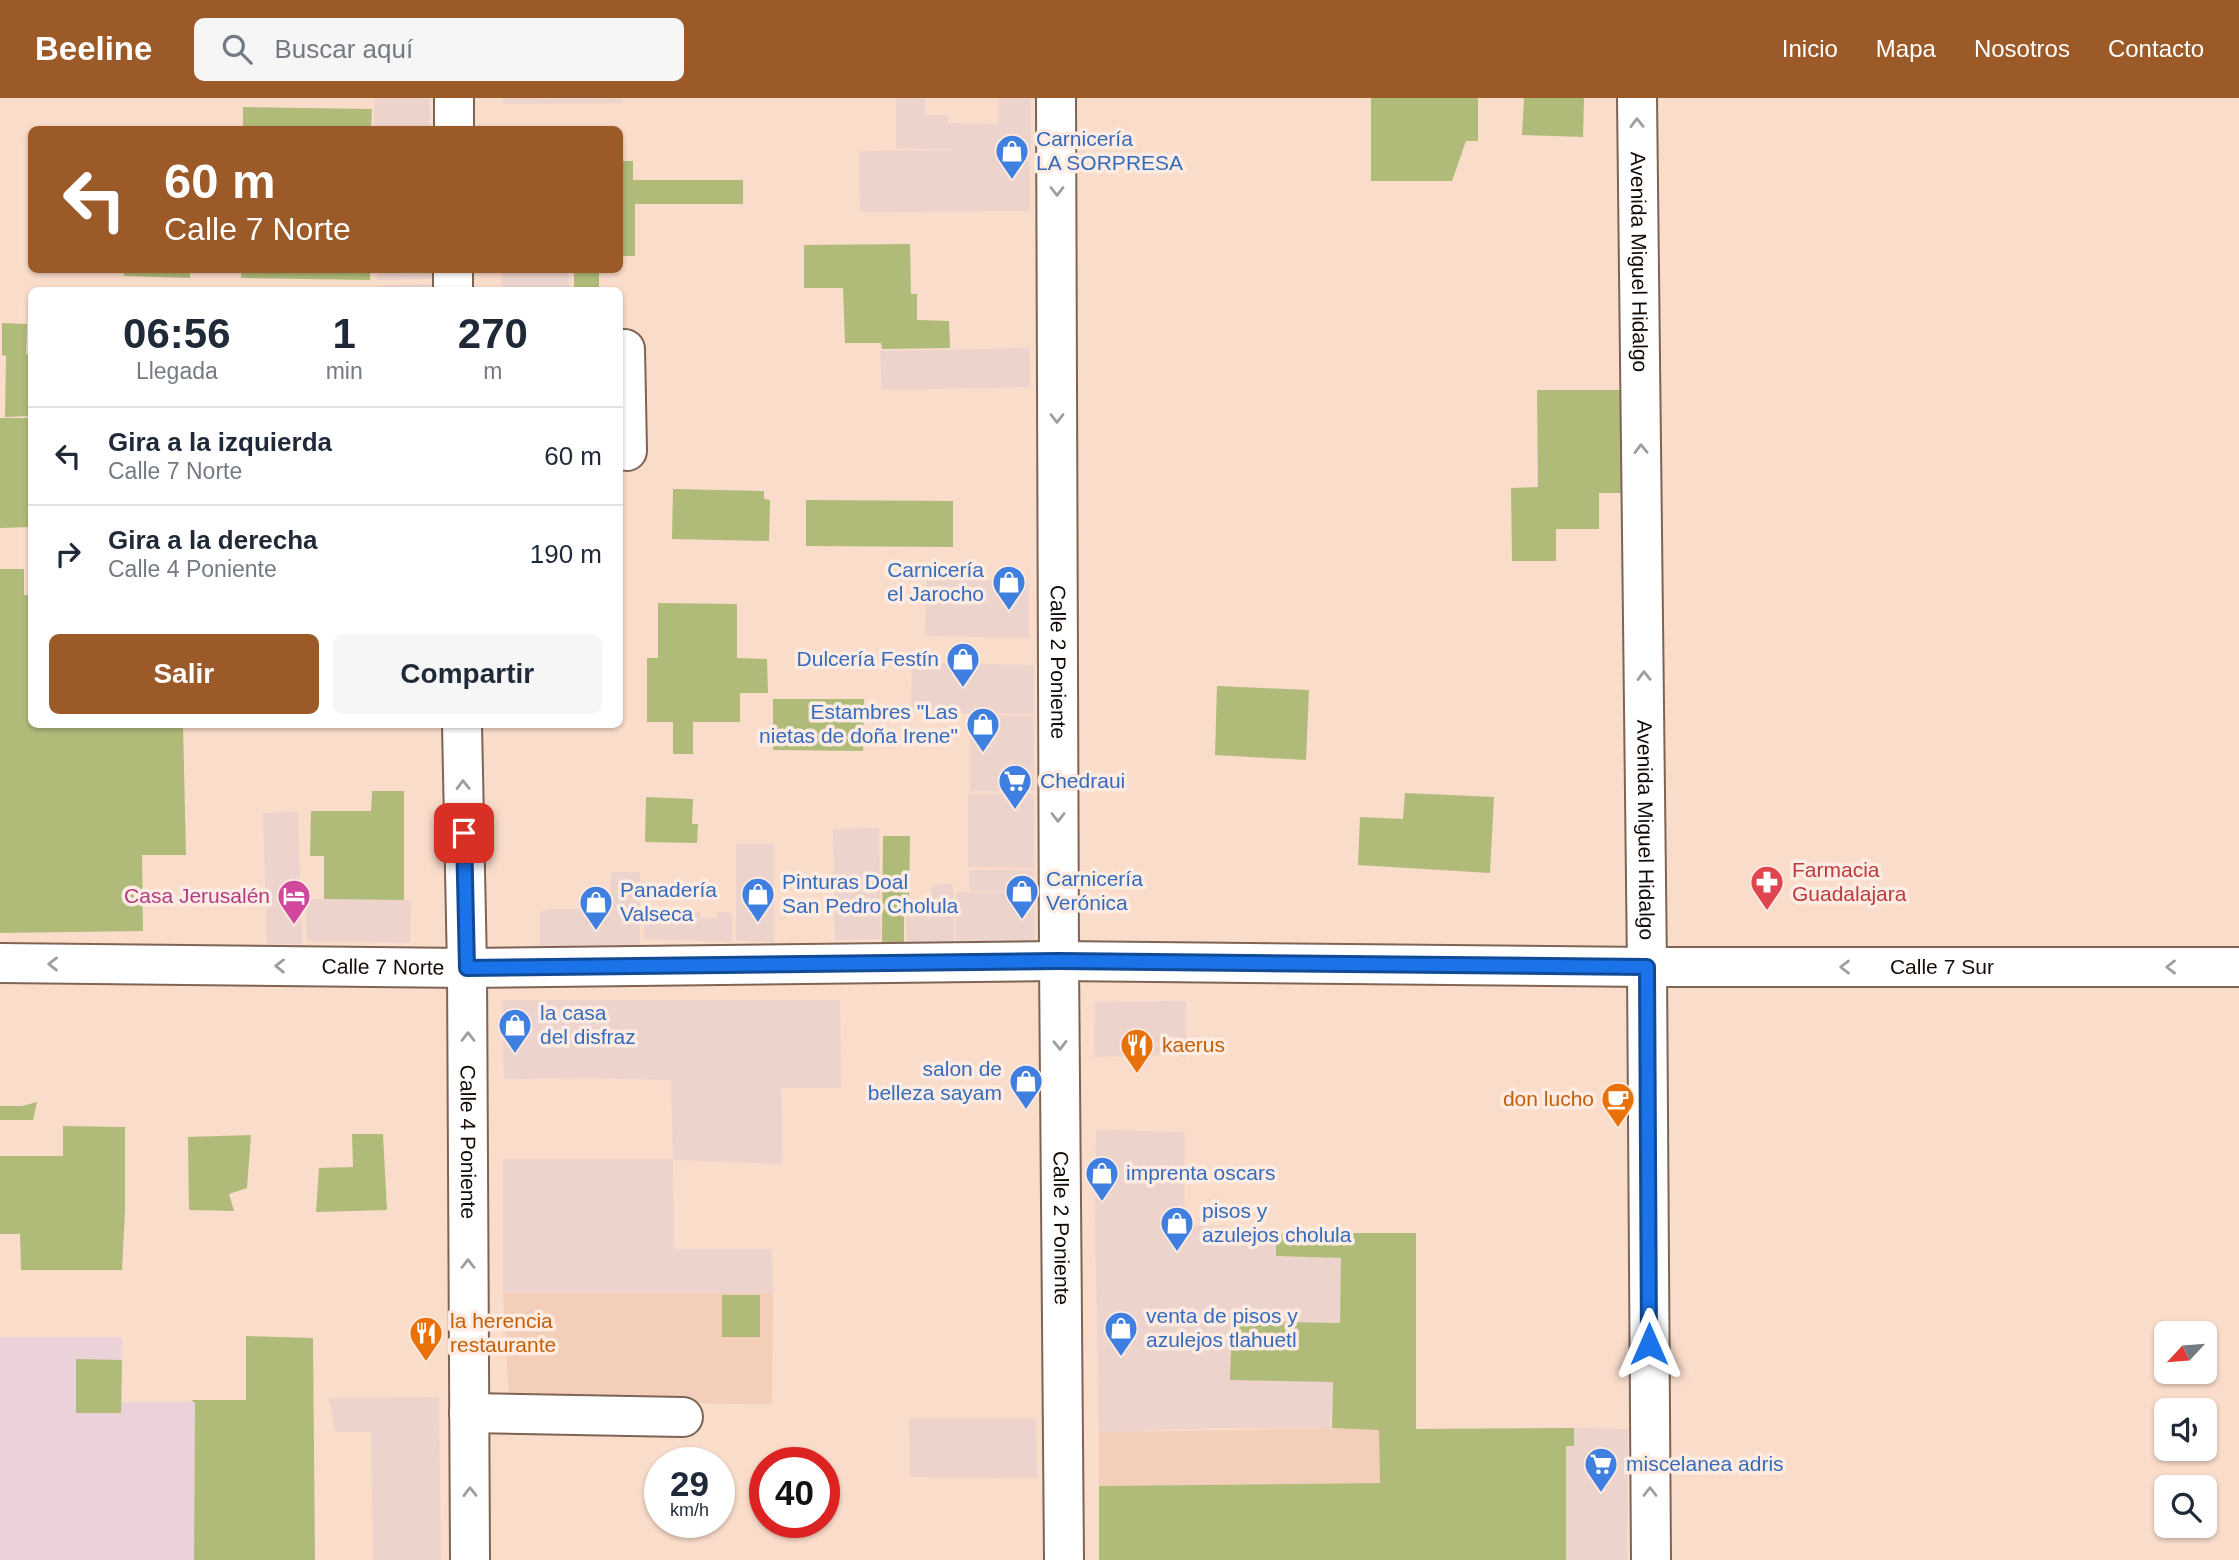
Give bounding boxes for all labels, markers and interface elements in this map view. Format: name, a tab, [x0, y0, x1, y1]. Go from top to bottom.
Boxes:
search box	[194, 18, 684, 81]
text: Beeline	[35, 30, 152, 67]
icon: search	[218, 30, 256, 68]
text: Buscar aquí	[274, 34, 413, 64]
text: Inicio	[1782, 35, 1838, 62]
text: Mapa	[1876, 35, 1936, 62]
text: Nosotros	[1974, 35, 2070, 62]
text: Contacto	[2108, 35, 2204, 62]
one-way arrow	[1629, 118, 1645, 128]
place label: Carnicería LA SORPRESA	[1036, 127, 1183, 174]
shop icon: Carnicería LA SORPRESA	[993, 132, 1031, 181]
street label: Avenida Miguel Hidalgo	[1627, 152, 1652, 372]
icon: left	[49, 154, 140, 245]
text: 60 m	[164, 154, 276, 208]
one-way arrow	[1049, 185, 1064, 196]
text: Calle 7 Norte	[164, 211, 351, 247]
text: 06:56	[123, 310, 231, 357]
text: 1	[332, 310, 356, 357]
text: 270	[458, 310, 528, 357]
text: Llegada	[136, 358, 218, 384]
text: min	[326, 358, 363, 384]
text: m	[483, 358, 502, 384]
one-way arrow	[1049, 413, 1065, 424]
text: Gira a la izquierda	[108, 427, 332, 457]
icon: left	[49, 437, 87, 475]
text: 60 m	[544, 441, 602, 471]
one-way arrow	[1633, 443, 1649, 454]
text: Calle 7 Norte	[108, 458, 242, 484]
text: Gira a la derecha	[108, 525, 318, 555]
icon: right	[49, 535, 87, 573]
text: 190 m	[530, 539, 602, 569]
text: Calle 4 Poniente	[108, 556, 277, 582]
place label: Carnicería el Jarocho	[887, 558, 984, 605]
shop icon: Carnicería el Jarocho	[990, 563, 1028, 612]
street label: Calle 2 Poniente	[1047, 585, 1070, 739]
button: Salir	[49, 634, 319, 714]
button: Compartir	[333, 634, 602, 714]
shop icon: Dulcería Festín	[944, 640, 982, 689]
place label: Dulcería Festín	[797, 647, 939, 670]
one-way arrow	[1636, 671, 1651, 682]
place label: Estambres "Las nietas de doña Irene"	[759, 700, 958, 747]
shop icon: Estambres "Las nietas de doña Irene"	[964, 705, 1002, 754]
street label: Avenida Miguel Hidalgo	[1633, 720, 1659, 940]
supermarket icon: Chedraui	[996, 762, 1034, 811]
place label: Chedraui	[1040, 769, 1125, 792]
one-way arrow	[455, 779, 471, 790]
pin	[434, 803, 494, 863]
one-way arrow	[1050, 812, 1066, 823]
icon: arrive	[445, 814, 483, 852]
place label: Farmacia Guadalajara	[1792, 858, 1907, 905]
pharmacy icon: Farmacia Guadalajara	[1748, 863, 1786, 912]
place label: Carnicería Verónica	[1046, 867, 1143, 914]
place label: Pinturas Doal San Pedro Cholula	[782, 870, 959, 917]
shop icon: Carnicería Verónica	[1003, 872, 1041, 921]
shop icon: Pinturas Doal San Pedro Cholula	[739, 875, 777, 924]
hotel icon: Casa Jerusalén	[275, 877, 313, 926]
place label: Panadería Valseca	[620, 878, 717, 925]
shop icon: Panadería Valseca	[577, 883, 615, 932]
place label: Casa Jerusalén	[124, 884, 270, 907]
street label: Calle 7 Norte	[322, 954, 444, 979]
street label: Calle 7 Sur	[1890, 955, 1994, 978]
one-way arrow	[47, 956, 58, 972]
one-way arrow	[275, 958, 285, 974]
one-way arrow	[1840, 959, 1850, 975]
one-way arrow	[2165, 959, 2176, 975]
place label: la casa del disfraz	[540, 1001, 636, 1048]
shop icon: la casa del disfraz	[496, 1006, 534, 1055]
restaurant icon: kaerus	[1118, 1026, 1156, 1075]
one-way arrow	[460, 1031, 476, 1042]
place label: kaerus	[1162, 1033, 1225, 1056]
one-way arrow	[1052, 1039, 1067, 1050]
place label: salon de belleza sayam	[868, 1057, 1002, 1104]
shop icon: salon de belleza sayam	[1007, 1062, 1045, 1111]
street label: Calle 4 Poniente	[456, 1065, 480, 1219]
cafe icon: don lucho	[1599, 1080, 1637, 1129]
place label: don lucho	[1503, 1087, 1594, 1110]
street label: Calle 2 Poniente	[1050, 1151, 1074, 1305]
shop icon: imprenta oscars	[1083, 1154, 1121, 1203]
place label: imprenta oscars	[1126, 1161, 1275, 1184]
place label: pisos y azulejos cholula	[1202, 1199, 1352, 1246]
shop icon: pisos y azulejos cholula	[1158, 1204, 1196, 1253]
one-way arrow	[460, 1259, 476, 1269]
place label: venta de pisos y azulejos tlahuetl	[1146, 1304, 1298, 1351]
position arrow	[1612, 1307, 1686, 1381]
place label: la herencia restaurante	[450, 1309, 556, 1356]
shop icon: venta de pisos y azulejos tlahuetl	[1102, 1309, 1140, 1358]
restaurant icon: la herencia restaurante	[407, 1314, 445, 1363]
north arrow	[2154, 1321, 2217, 1384]
map controls	[2154, 1321, 2217, 1538]
button: sound	[2154, 1398, 2217, 1461]
supermarket icon: miscelanea adris	[1582, 1445, 1620, 1494]
speed limit sign: 40	[749, 1447, 840, 1538]
place label: miscelanea adris	[1626, 1452, 1784, 1475]
text: 29	[670, 1464, 709, 1503]
button: search	[2154, 1475, 2217, 1538]
one-way arrow	[462, 1486, 477, 1497]
one-way arrow	[1642, 1486, 1658, 1497]
text: km/h	[670, 1500, 709, 1520]

